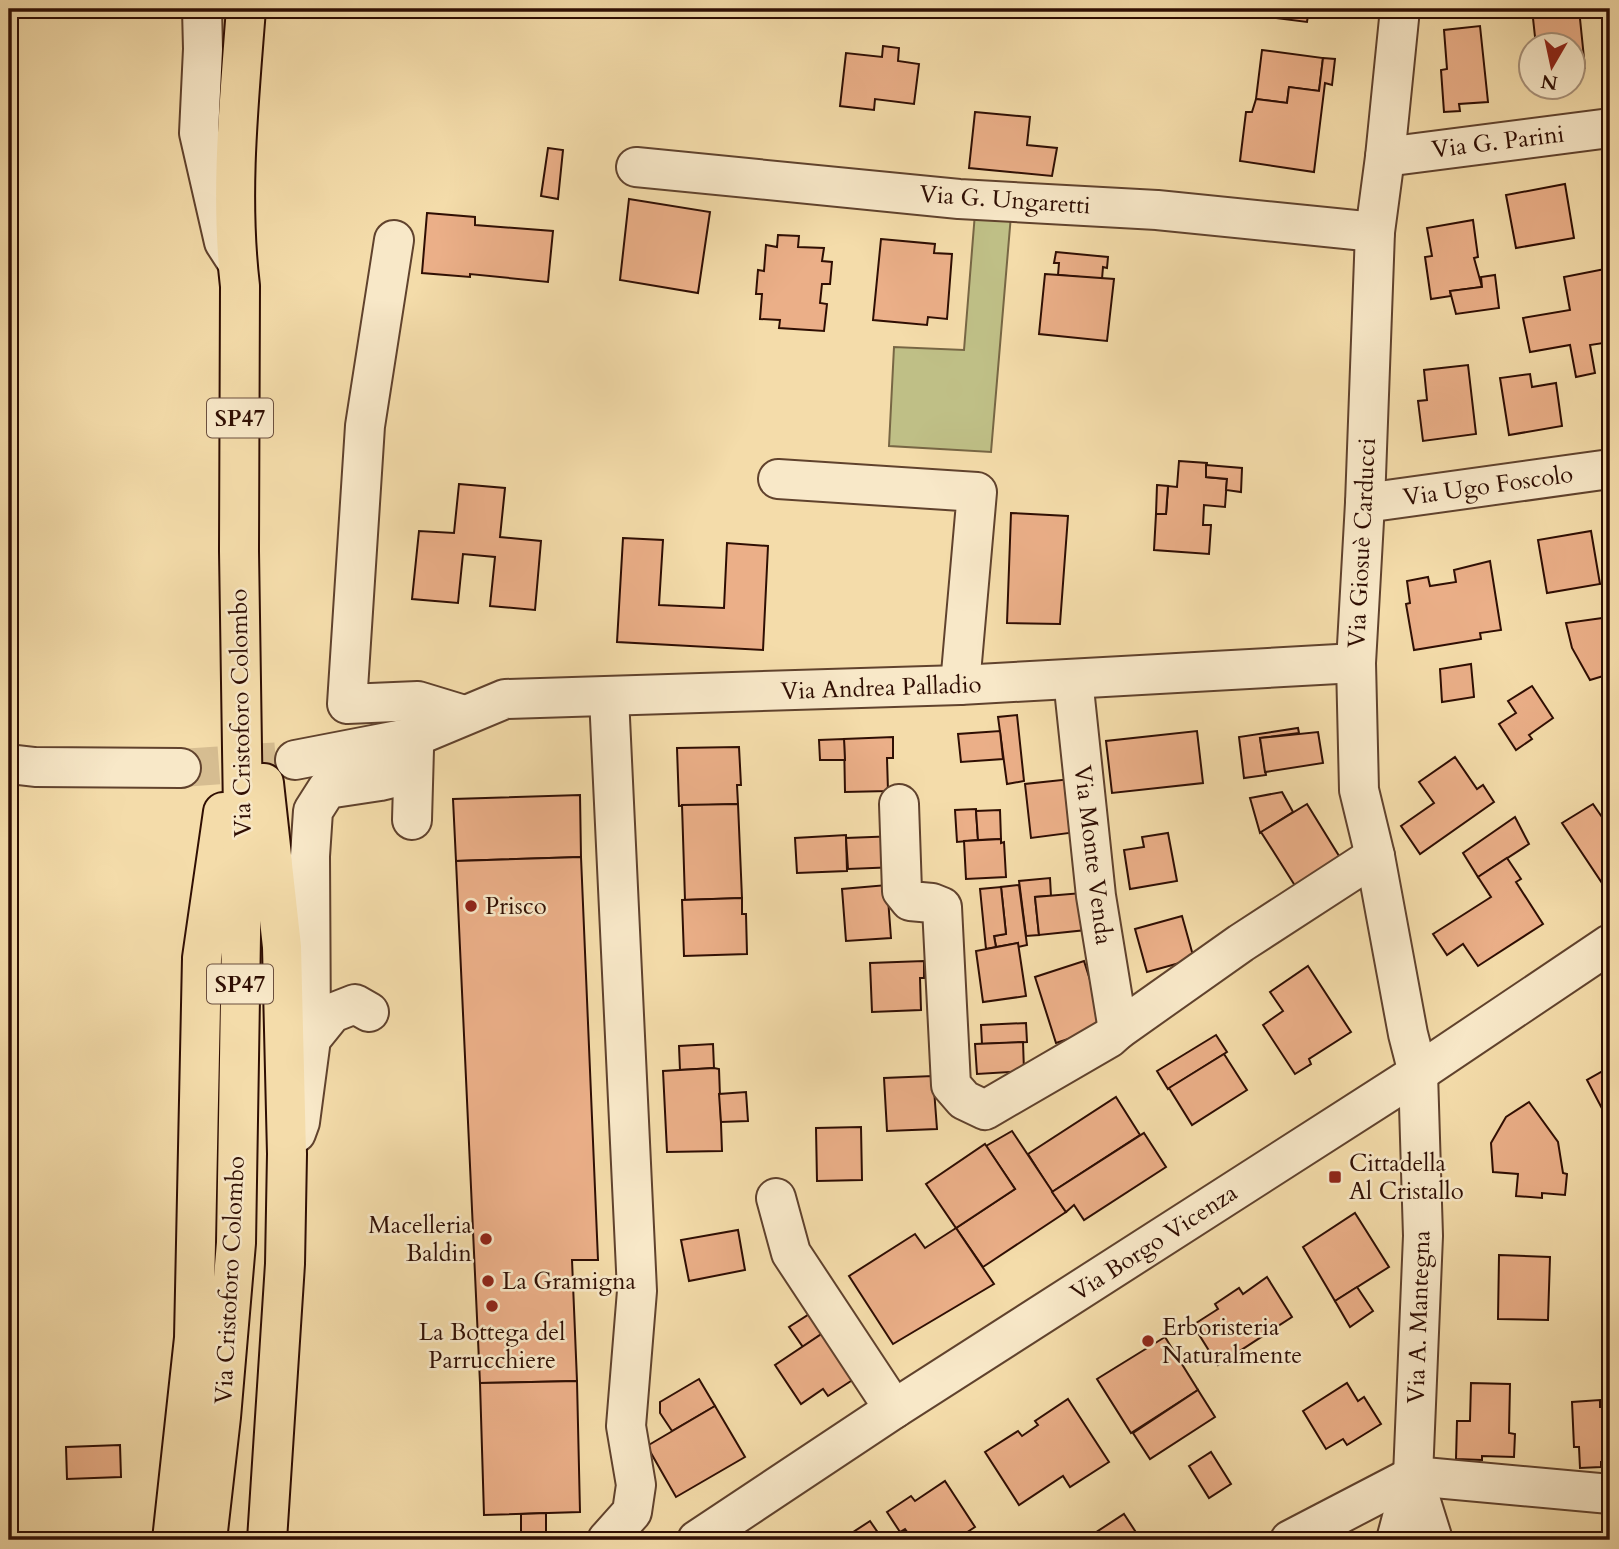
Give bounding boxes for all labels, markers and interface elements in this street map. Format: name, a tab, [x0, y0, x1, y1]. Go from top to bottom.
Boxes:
north arrow	[1518, 32, 1588, 102]
text: N	[1539, 68, 1560, 96]
street label: Via G. Parini	[1430, 117, 1566, 166]
street label: Via G. Ungaretti	[918, 178, 1092, 222]
road number: SP47	[207, 398, 273, 438]
street label: Via Giosuè Carducci	[1340, 437, 1384, 649]
street label: Via Ugo Foscolo	[1401, 458, 1575, 514]
street label: Via Cristoforo Colombo	[222, 588, 260, 838]
street label: Via Andrea Palladio	[780, 668, 982, 708]
street label: Via Monte Venda	[1066, 763, 1120, 947]
place label: Prisco	[485, 890, 547, 923]
marker: Prisco	[463, 898, 479, 914]
road number: SP47	[207, 965, 273, 1004]
place label: Cittadella Al Cristallo	[1349, 1147, 1464, 1208]
street label: Via Cristoforo Colombo	[207, 1155, 253, 1405]
marker: Cittadella Al Cristallo	[1327, 1169, 1343, 1185]
street label: Via Borgo Vicenza	[1064, 1176, 1244, 1309]
place label: Macelleria Baldin	[368, 1209, 473, 1270]
street label: Via A. Mantegna	[1399, 1229, 1439, 1404]
marker: Macelleria Baldin	[478, 1231, 494, 1247]
place label: La Gramigna	[502, 1265, 637, 1298]
marker: La Gramigna	[480, 1273, 496, 1289]
marker: La Bottega del Parrucchiere	[484, 1298, 500, 1314]
place label: Erboristeria Naturalmente	[1162, 1311, 1302, 1372]
place label: La Bottega del Parrucchiere	[419, 1316, 565, 1377]
marker: Erboristeria Naturalmente	[1140, 1333, 1156, 1349]

